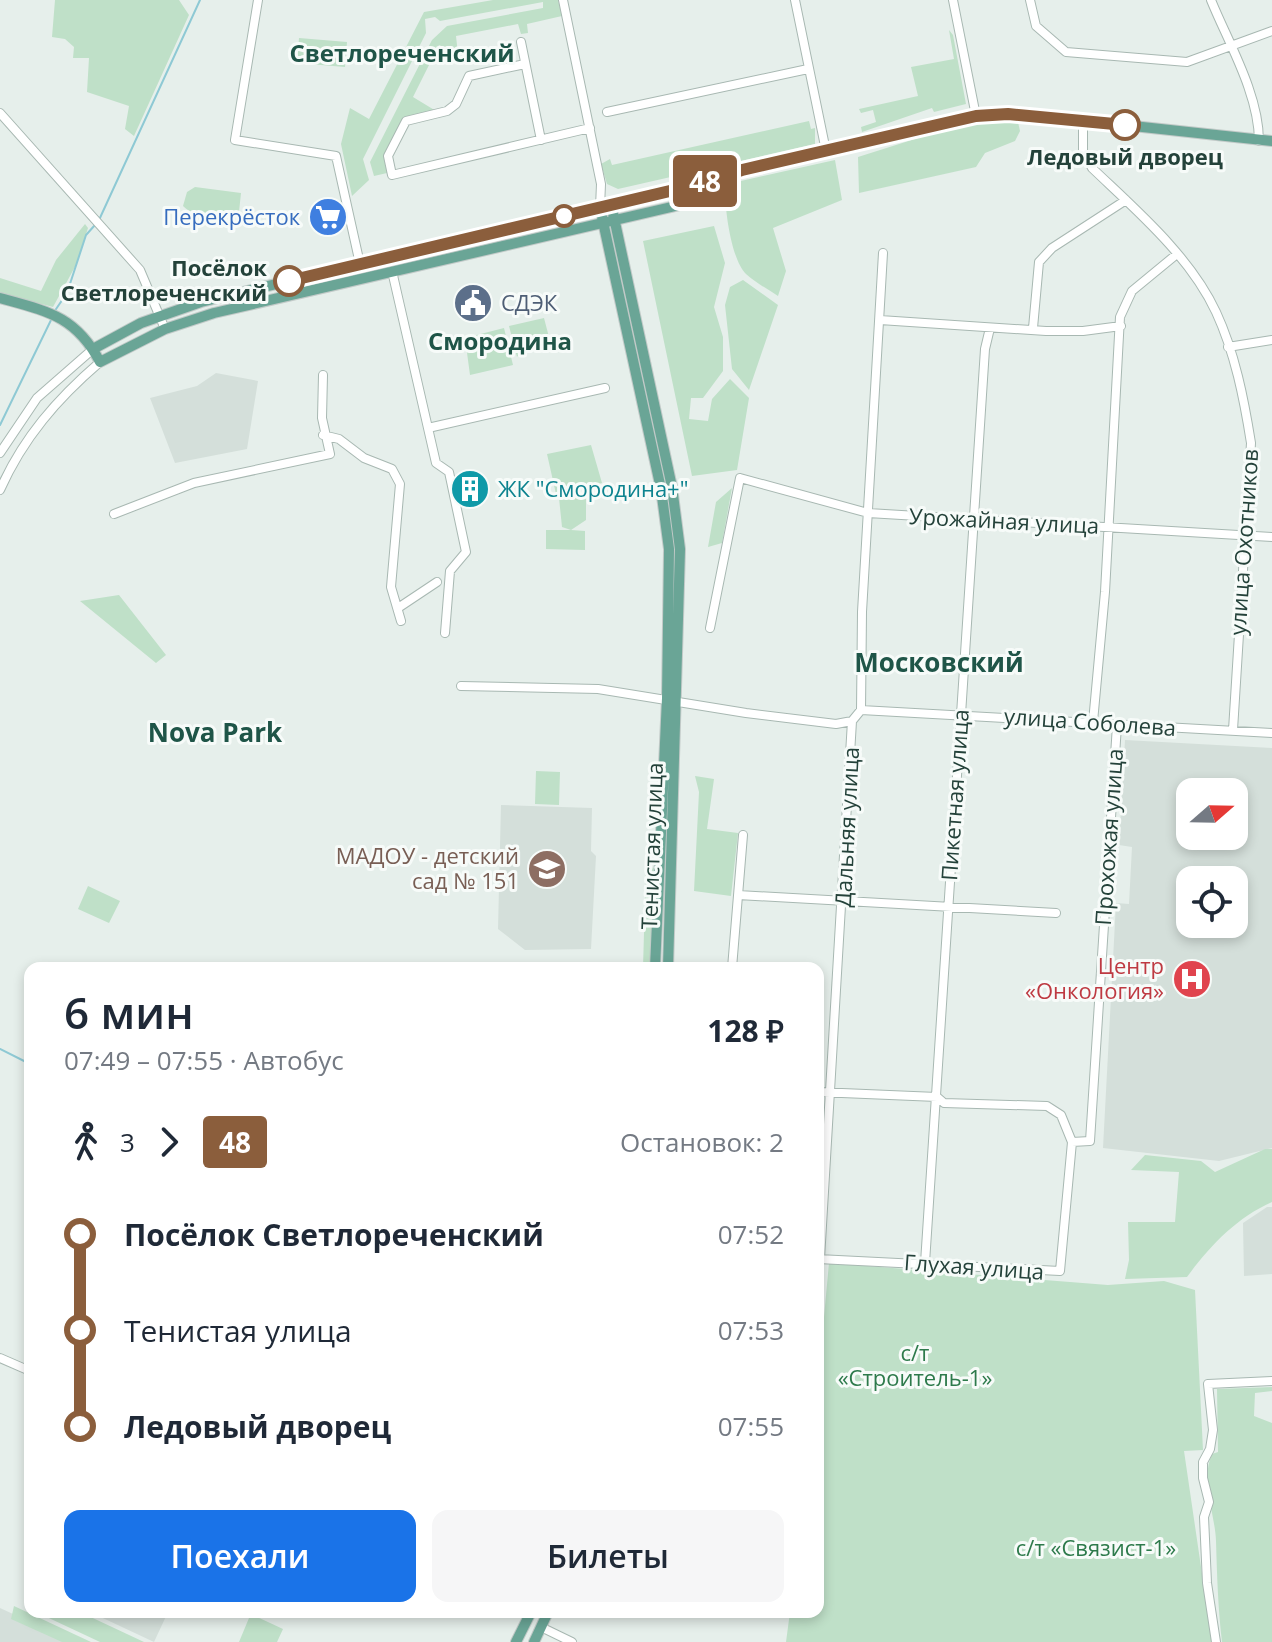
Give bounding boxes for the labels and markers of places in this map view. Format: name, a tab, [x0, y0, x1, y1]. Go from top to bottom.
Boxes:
marker: Ледовый дворец	[1110, 110, 1140, 140]
place label: Ледовый дворец	[1027, 141, 1223, 171]
supermarket icon: Перекрёсток	[307, 196, 349, 238]
place label: Перекрёсток	[163, 201, 301, 231]
unlabelled marker	[553, 205, 575, 227]
place label: Посёлок Светлореченский	[61, 252, 267, 307]
marker: Посёлок Светлореченский	[274, 266, 304, 296]
public building icon: СДЭК	[452, 282, 494, 324]
place label: СДЭК	[501, 287, 558, 317]
building icon: ЖК "Смородина+"	[449, 468, 491, 510]
place label: ЖК "Смородина+"	[498, 473, 688, 503]
place label: МАДОУ - детский сад № 151	[336, 840, 519, 895]
school or university icon: МАДОУ - детский сад № 151	[526, 848, 568, 890]
place label: Центр «Онкология»	[1025, 950, 1164, 1005]
hospital icon: Центр «Онкология»	[1171, 958, 1213, 1000]

